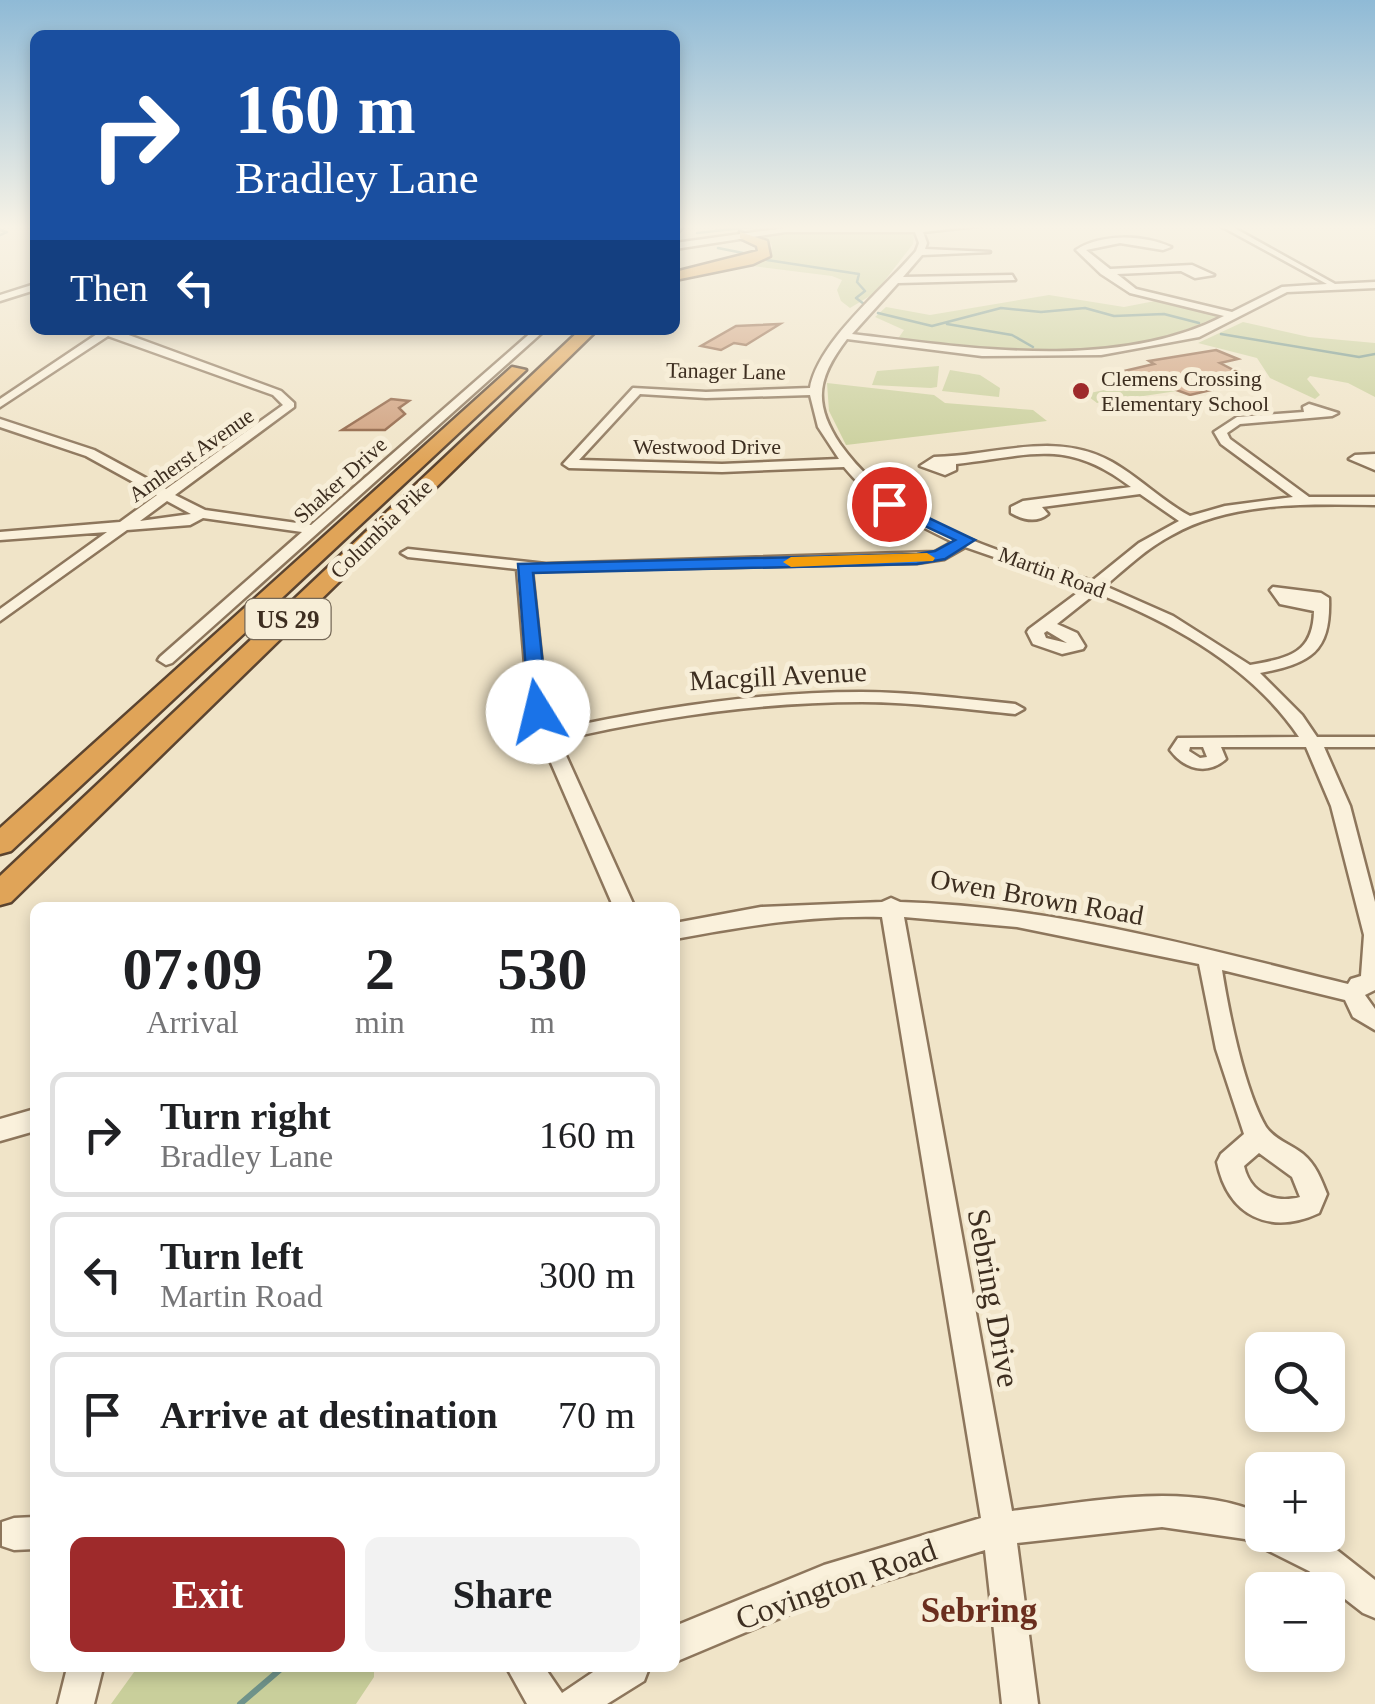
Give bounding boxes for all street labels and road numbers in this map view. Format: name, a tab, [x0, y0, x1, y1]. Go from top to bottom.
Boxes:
street label: Tanager Lane	[666, 357, 786, 385]
street label: Amherst Avenue	[124, 403, 258, 507]
street label: Shaker Drive	[288, 432, 392, 528]
street label: Westwood Drive	[633, 434, 781, 459]
street label: Columbia Pike	[325, 474, 437, 584]
street label: Martin Road	[995, 541, 1109, 603]
road number: US 29	[246, 599, 330, 639]
street label: Macgill Avenue	[689, 656, 867, 696]
street label: Owen Brown Road	[928, 863, 1146, 931]
street label: Sebring Drive	[961, 1206, 1027, 1390]
street label: Covington Road	[731, 1531, 941, 1637]

